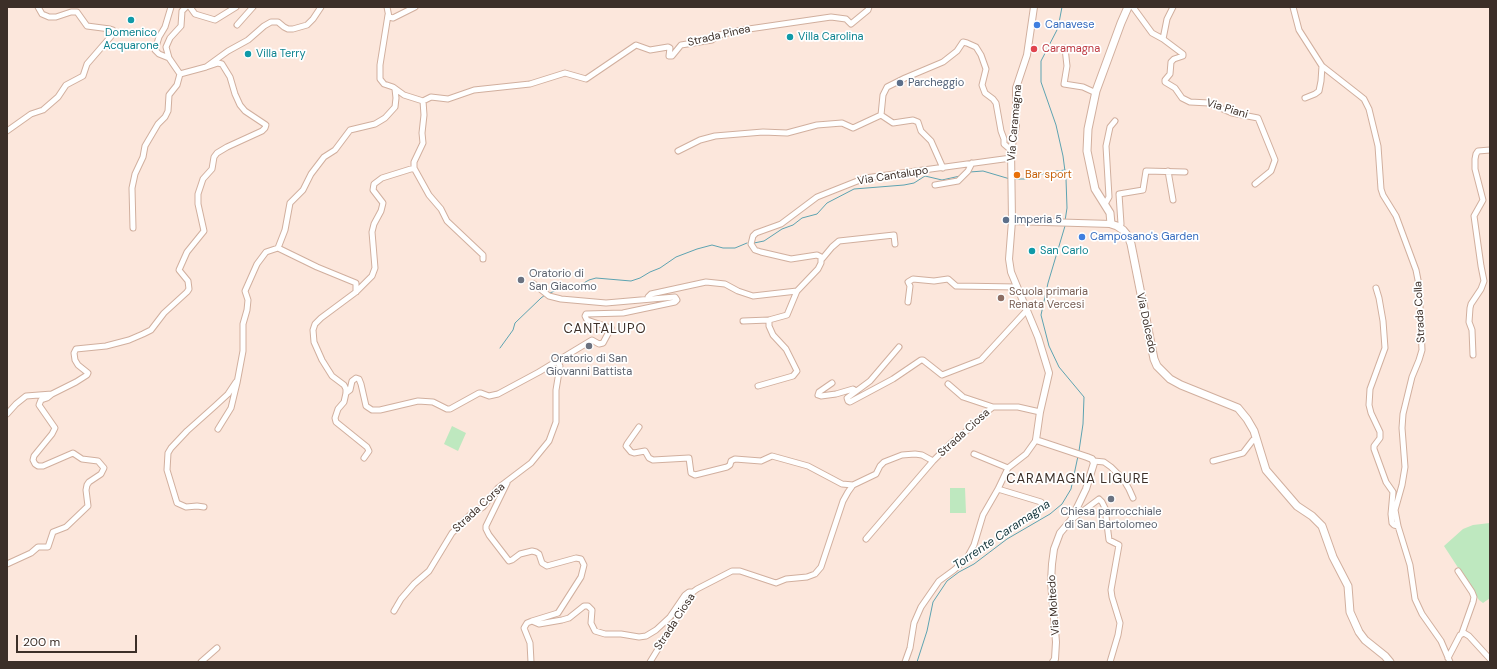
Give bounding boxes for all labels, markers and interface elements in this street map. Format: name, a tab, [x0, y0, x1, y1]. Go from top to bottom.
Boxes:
marker: Domenico Acquarone	[126, 15, 136, 25]
place label: Canavese	[1045, 18, 1094, 32]
marker: Canavese	[1032, 20, 1042, 30]
street label: Strada Pinea	[686, 22, 752, 50]
place label: Domenico Acquarone	[103, 26, 159, 52]
place label: Villa Carolina	[798, 30, 863, 44]
marker: Villa Carolina	[785, 32, 795, 42]
place label: Caramagna	[1042, 42, 1100, 56]
marker: Caramagna	[1029, 44, 1039, 54]
place label: Villa Terry	[256, 47, 305, 61]
marker: Villa Terry	[243, 49, 253, 59]
place label: Parcheggio	[908, 76, 964, 90]
marker: Parcheggio	[895, 78, 905, 88]
street label: Via Caramagna	[1005, 84, 1025, 162]
street label: Via Piani	[1205, 96, 1249, 122]
street label: Via Cantalupo	[857, 164, 929, 188]
place label: Bar sport	[1025, 168, 1072, 182]
marker: Bar sport	[1012, 170, 1022, 180]
place label: Imperia 5	[1014, 213, 1062, 227]
marker: Imperia 5	[1001, 215, 1011, 225]
place label: Camposano's Garden	[1090, 230, 1199, 244]
marker: Camposano's Garden	[1077, 232, 1087, 242]
place label: San Carlo	[1040, 244, 1089, 258]
marker: San Carlo	[1027, 246, 1037, 256]
place label: Oratorio di San Giacomo	[529, 267, 597, 293]
marker: Oratorio di San Giacomo	[516, 275, 526, 285]
street label: Strada Colla	[1412, 281, 1428, 343]
place label: Scuola primaria Renata Vercesi	[1009, 285, 1088, 311]
street label: Via Dolcedo	[1133, 292, 1159, 354]
marker: Scuola primaria Renata Vercesi	[996, 293, 1006, 303]
district label: CANTALUPO	[563, 322, 647, 338]
marker: Oratorio di San Giovanni Battista	[584, 341, 594, 351]
place label: Oratorio di San Giovanni Battista	[546, 352, 632, 378]
street label: Strada Ciosa	[935, 406, 993, 460]
district label: CARAMAGNA LIGURE	[1006, 472, 1150, 488]
street label: Strada Corsa	[450, 480, 508, 536]
marker: Chiesa parrocchiale di San Bartolomeo	[1106, 494, 1116, 504]
water label: Torrente Caramagna	[951, 497, 1053, 573]
place label: Chiesa parrocchiale di San Bartolomeo	[1060, 505, 1162, 531]
street label: Via Moltedo	[1045, 574, 1063, 636]
street label: Strada Ciosa	[652, 591, 698, 653]
scale bar	[18, 627, 139, 653]
text: 200 m	[23, 634, 60, 650]

